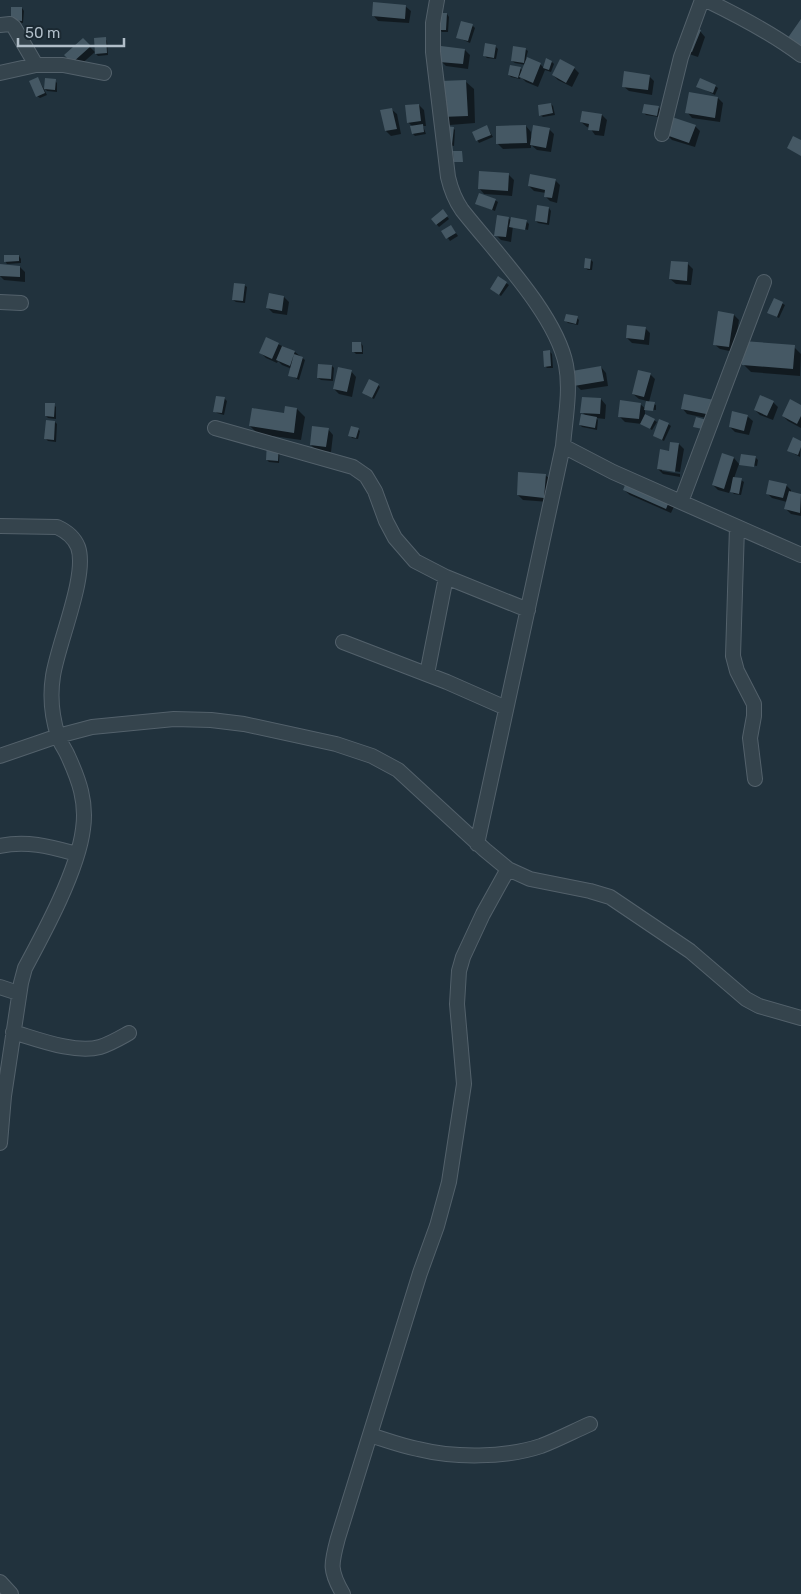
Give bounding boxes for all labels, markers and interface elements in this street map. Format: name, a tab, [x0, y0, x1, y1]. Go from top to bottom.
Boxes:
scale bar	[18, 15, 124, 47]
text: 50 m	[25, 24, 60, 42]

